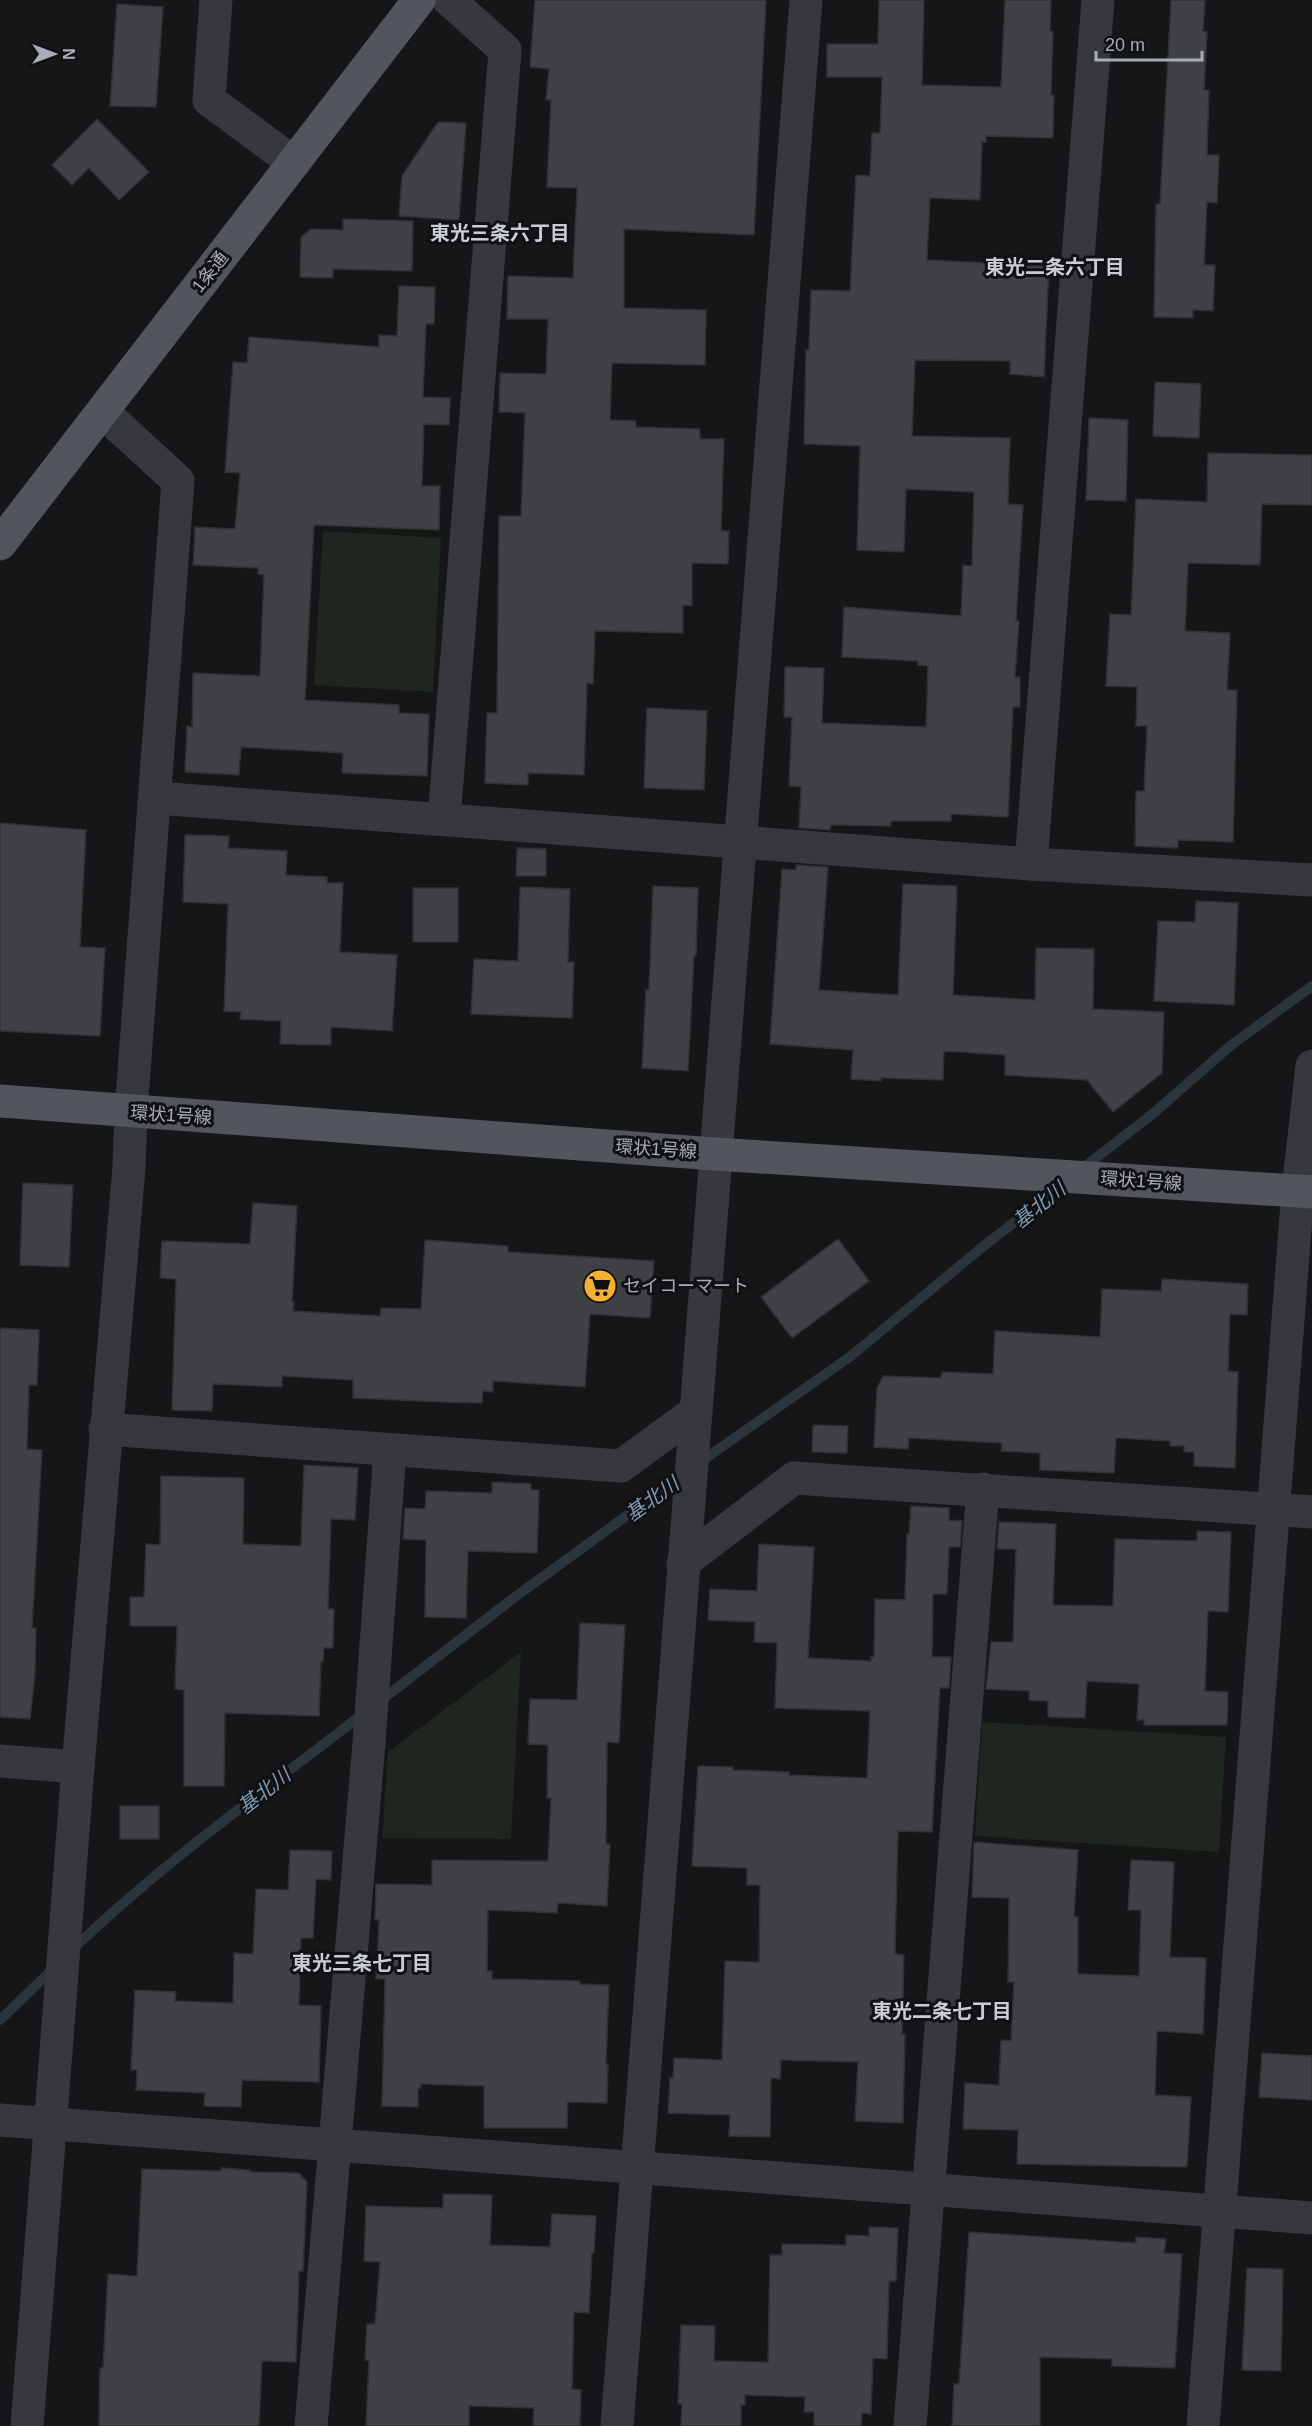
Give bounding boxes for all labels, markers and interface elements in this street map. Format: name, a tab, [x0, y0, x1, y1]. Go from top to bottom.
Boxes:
north arrow	[24, 24, 84, 84]
scale bar	[1096, 24, 1202, 62]
text: 20 m	[1105, 35, 1145, 55]
text: N	[60, 48, 77, 60]
district label: 東光三条六丁目	[430, 222, 570, 244]
street label: 1条通	[188, 248, 232, 296]
district label: 東光二条六丁目	[985, 256, 1125, 278]
street label: 環状1号線	[129, 1102, 213, 1128]
street label: 環状1号線	[614, 1136, 698, 1162]
street label: 環状1号線	[1099, 1168, 1183, 1194]
water label: 基北川	[1009, 1176, 1071, 1232]
supermarket icon: セイコーマート	[582, 1268, 618, 1304]
place label: セイコーマート	[623, 1276, 749, 1296]
water label: 基北川	[621, 1471, 684, 1526]
water label: 基北川	[234, 1763, 296, 1818]
district label: 東光三条七丁目	[292, 1952, 432, 1974]
district label: 東光二条七丁目	[872, 2000, 1012, 2022]

